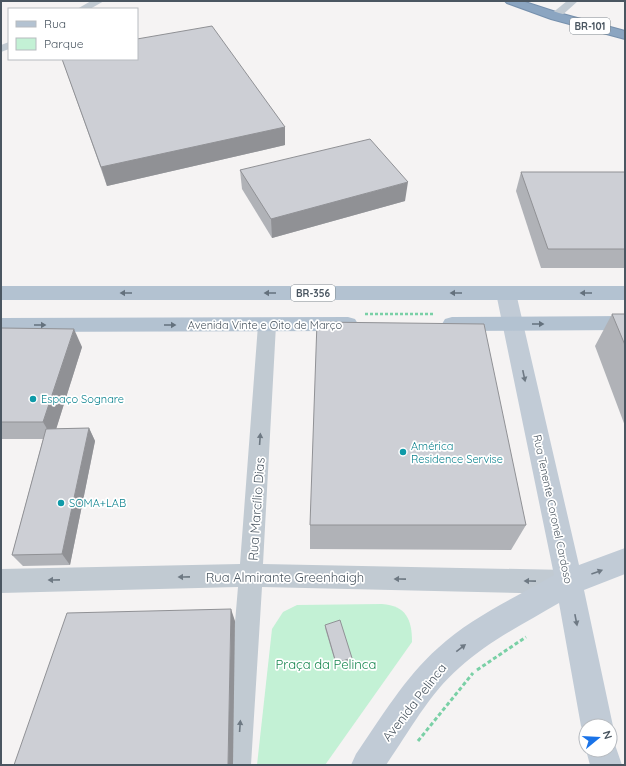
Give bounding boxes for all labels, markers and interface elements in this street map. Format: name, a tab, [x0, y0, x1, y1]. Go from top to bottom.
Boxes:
legend	[8, 8, 138, 60]
text: Rua	[44, 16, 66, 31]
road number: BR-101	[570, 18, 610, 34]
text: Parque	[44, 36, 84, 51]
road number: BR-356	[291, 285, 335, 301]
one-way arrow	[119, 290, 132, 296]
one-way arrow	[263, 290, 276, 296]
one-way arrow	[449, 290, 462, 296]
one-way arrow	[579, 290, 592, 296]
street label: Avenida Vinte e Oito de Março	[188, 318, 343, 332]
one-way arrow	[532, 320, 544, 327]
one-way arrow	[34, 322, 47, 328]
one-way arrow	[164, 322, 177, 328]
one-way arrow	[522, 369, 528, 382]
place label: Espaço Sognare	[41, 392, 124, 406]
marker: Espaço Sognare	[28, 394, 38, 404]
one-way arrow	[257, 432, 263, 445]
street label: Rua Tenente Coronel Cardoso	[530, 433, 576, 585]
place label: América Residence Servise	[411, 439, 503, 466]
marker: América Residence Servise	[398, 447, 408, 457]
street label: Rua Marcílio Dias	[244, 457, 268, 561]
place label: SOMA+LAB	[69, 496, 126, 510]
marker: SOMA+LAB	[56, 498, 66, 508]
one-way arrow	[591, 568, 603, 574]
street label: Rua Almirante Greenhaigh	[206, 569, 364, 585]
one-way arrow	[177, 574, 190, 580]
one-way arrow	[394, 575, 406, 582]
one-way arrow	[47, 577, 60, 583]
one-way arrow	[523, 578, 536, 584]
one-way arrow	[573, 614, 579, 626]
one-way arrow	[455, 643, 466, 652]
park label: Praça da Pelinca	[276, 656, 376, 672]
street label: Avenida Pelinca	[379, 660, 449, 744]
north arrow	[578, 718, 618, 758]
one-way arrow	[236, 720, 243, 732]
text: N	[600, 729, 615, 741]

